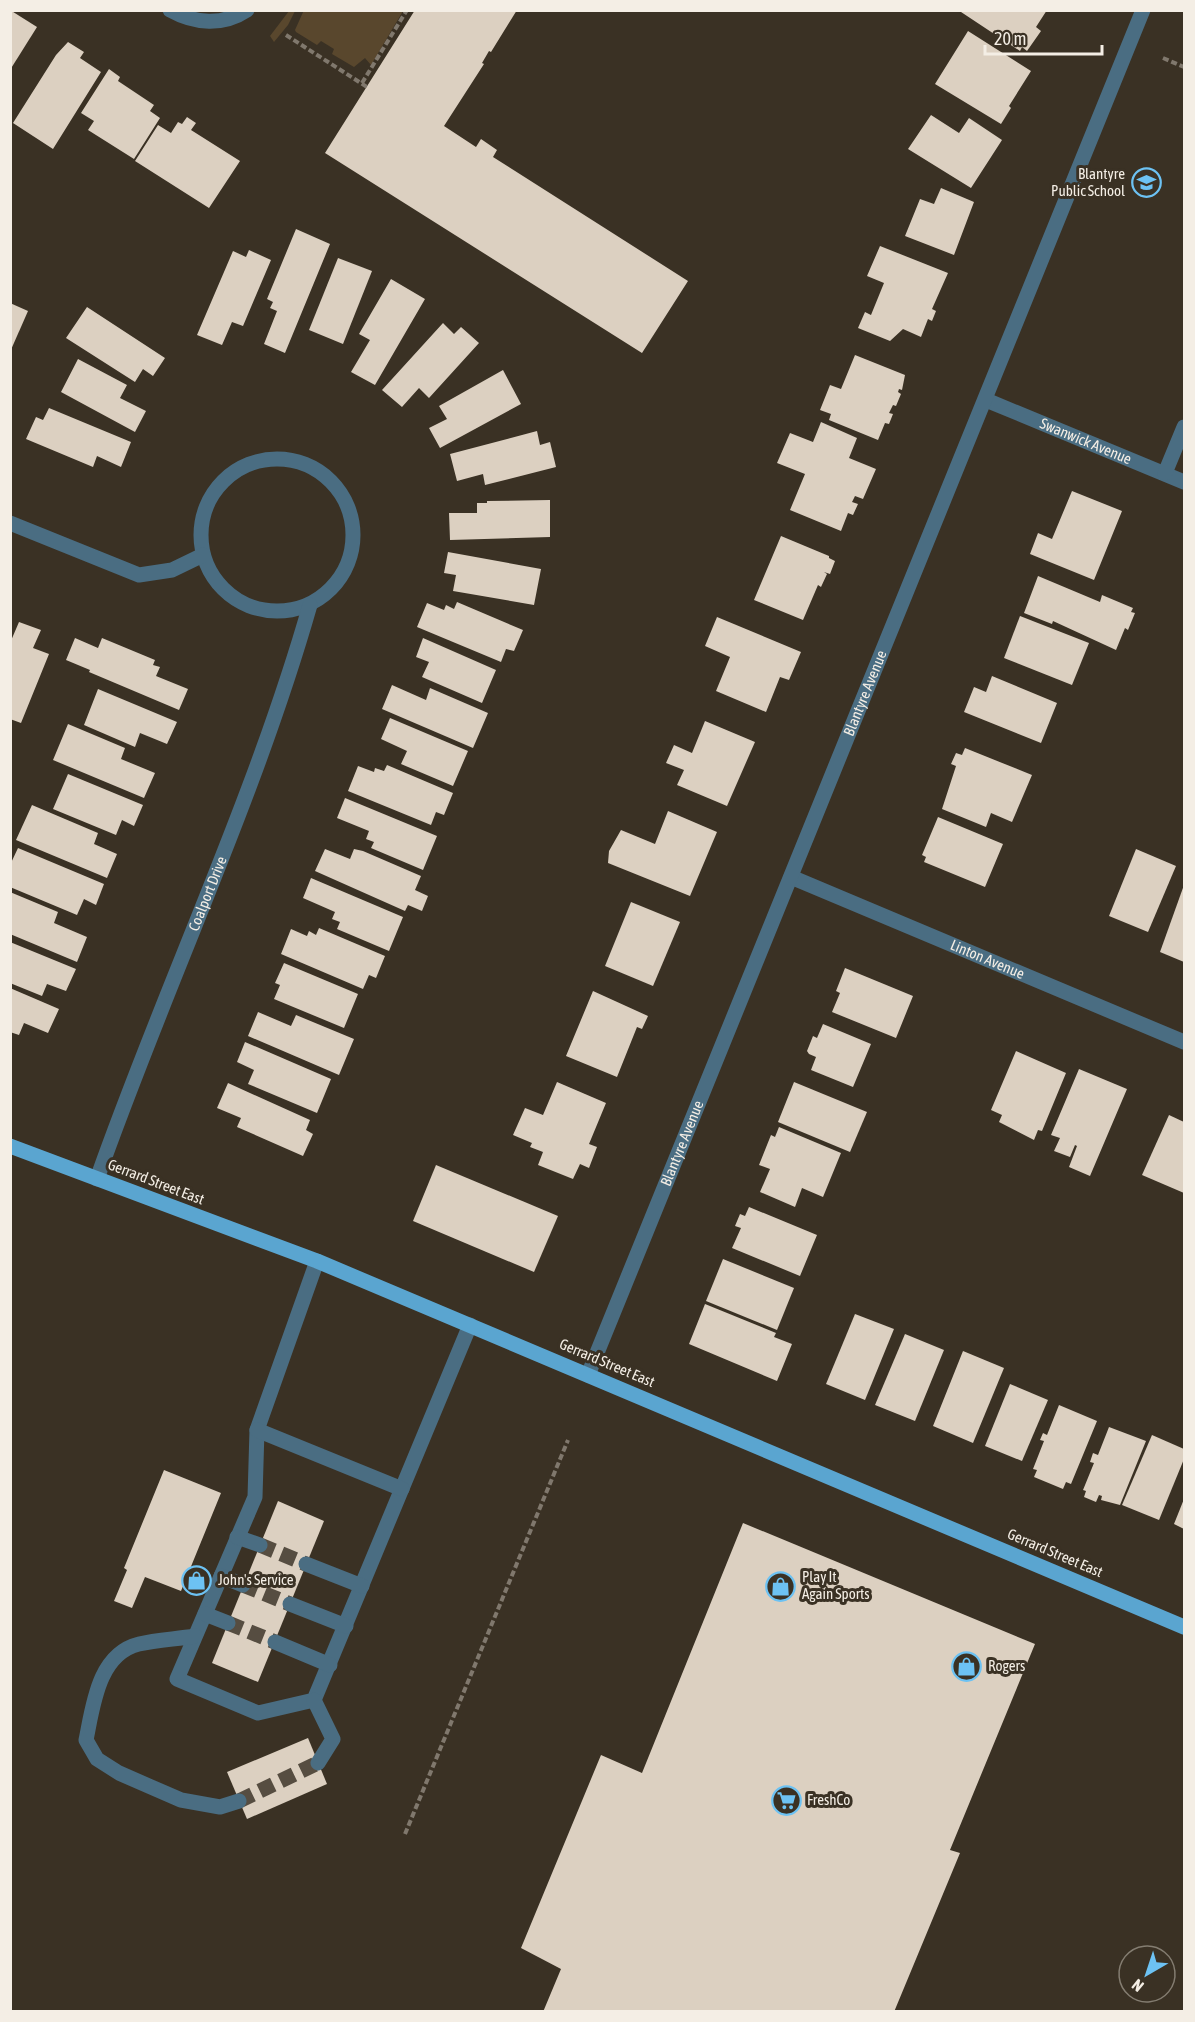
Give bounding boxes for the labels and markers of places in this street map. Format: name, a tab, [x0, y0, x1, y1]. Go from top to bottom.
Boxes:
place label: Blantyre Public School	[1051, 165, 1125, 199]
school or university icon: Blantyre Public School	[1130, 167, 1162, 199]
shop icon: John's Service	[181, 1564, 213, 1596]
place label: Play It Again Sports	[802, 1568, 870, 1602]
shop icon: Play It Again Sports	[765, 1570, 797, 1602]
place label: John's Service	[218, 1571, 294, 1588]
shop icon: Rogers	[951, 1650, 983, 1682]
place label: Rogers	[988, 1657, 1025, 1674]
supermarket icon: FreshCo	[770, 1784, 802, 1816]
place label: FreshCo	[807, 1791, 850, 1808]

